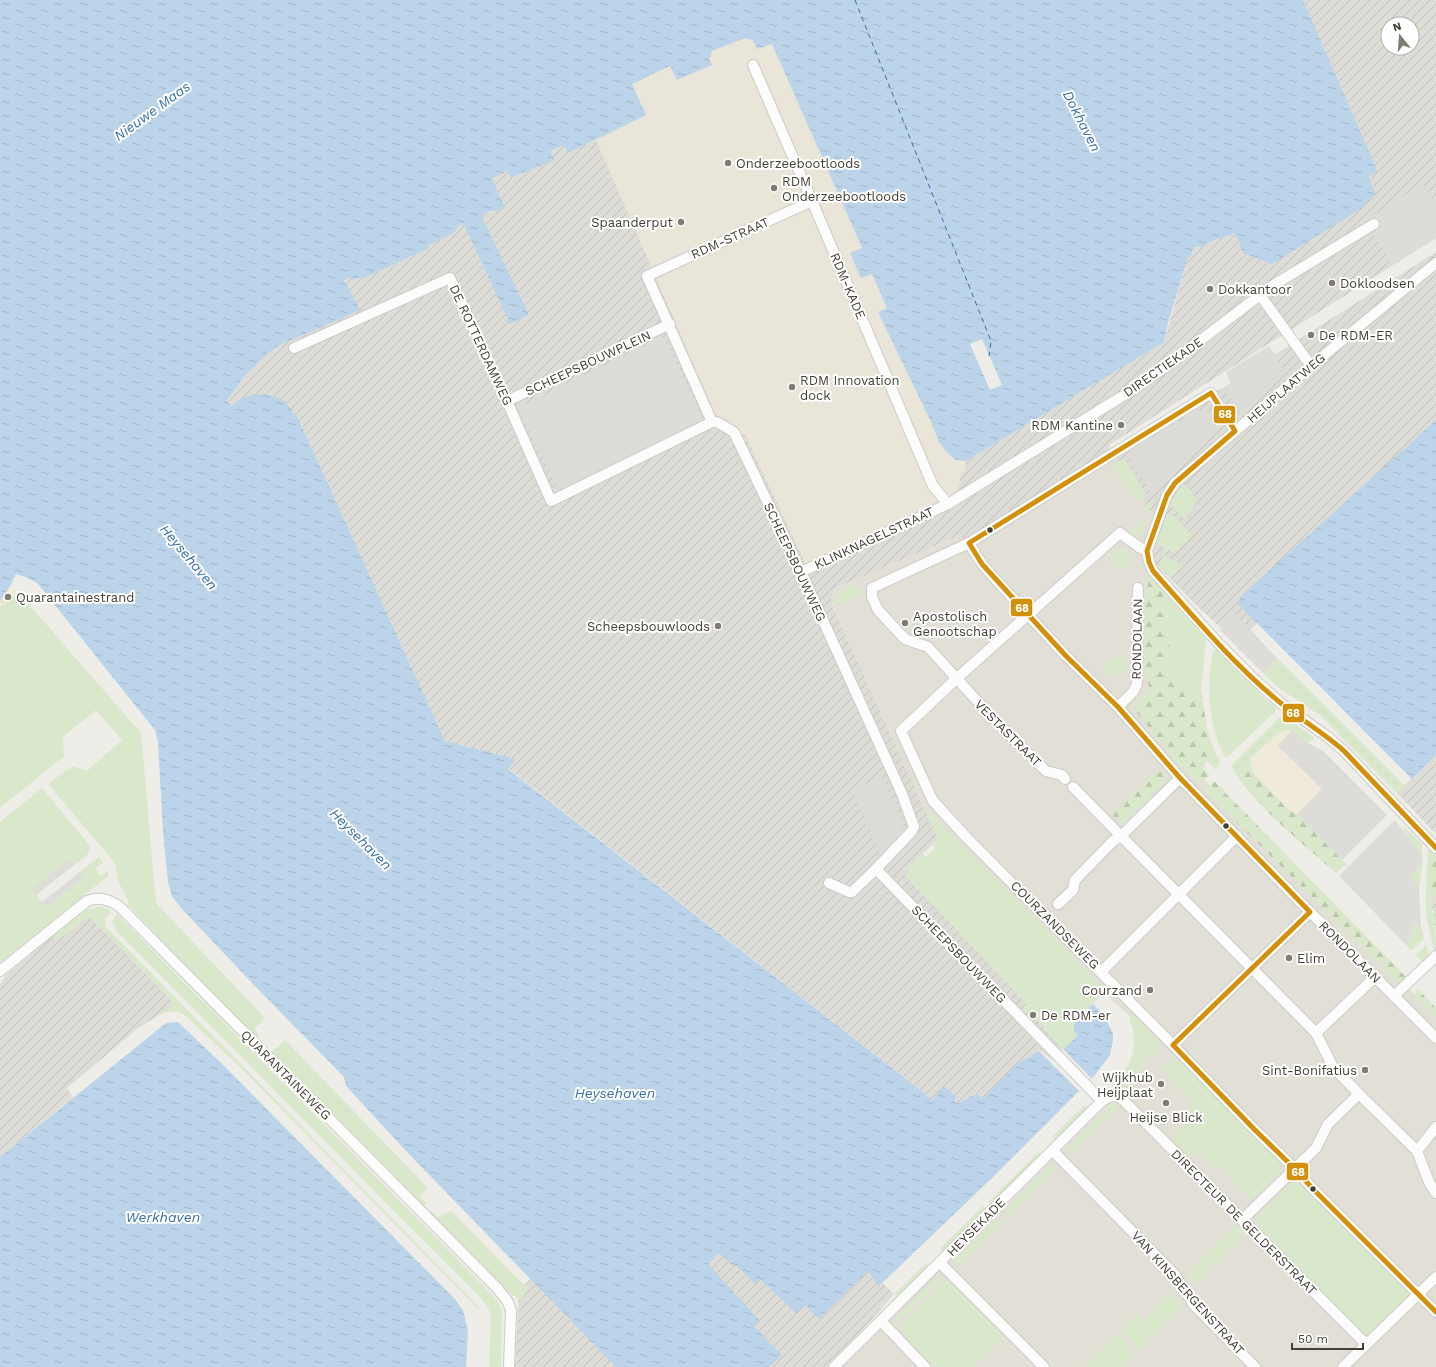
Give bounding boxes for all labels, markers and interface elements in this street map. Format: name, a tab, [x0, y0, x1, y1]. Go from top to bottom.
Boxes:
north arrow	[1380, 16, 1420, 56]
text: N	[1391, 20, 1403, 34]
water label: Nieuwe Maas	[111, 78, 193, 144]
water label: Dokhaven	[1060, 88, 1104, 154]
place label: Onderzeebootloods	[736, 156, 860, 171]
marker: Onderzeebootloods	[723, 158, 733, 168]
place label: RDM Onderzeebootloods	[782, 174, 906, 204]
marker: RDM Onderzeebootloods	[769, 183, 779, 193]
street label: RDM-STRAAT	[689, 214, 771, 262]
place label: Spaanderput	[591, 215, 674, 230]
marker: Spaanderput	[676, 217, 686, 227]
street label: RDM-KADE	[827, 251, 869, 321]
place label: Dokloodsen	[1340, 276, 1415, 291]
marker: Dokloodsen	[1327, 278, 1337, 288]
street label: DE ROTTERDAMWEG	[446, 282, 516, 408]
place label: Dokkantoor	[1218, 282, 1291, 297]
marker: Dokkantoor	[1205, 284, 1215, 294]
street label: SCHEEPSBOUWPLEIN	[523, 327, 653, 399]
place label: De RDM-ER	[1319, 328, 1393, 343]
marker: De RDM-ER	[1306, 330, 1316, 340]
street label: DIRECTIEKADE	[1120, 334, 1206, 400]
street label: HEIJPLAATWEG	[1244, 350, 1328, 426]
place label: RDM Innovation dock	[800, 373, 900, 403]
marker: RDM Innovation dock	[787, 382, 797, 392]
line badge: 68	[1213, 405, 1236, 424]
text: 68	[1218, 408, 1232, 421]
place label: RDM Kantine	[1031, 418, 1113, 433]
marker: RDM Kantine	[1116, 420, 1126, 430]
street label: SCHEEPSBOUWWEG	[761, 500, 829, 624]
street label: KLINKNAGELSTRAAT	[812, 504, 936, 572]
water label: Heysehaven	[157, 521, 221, 593]
unlabelled marker	[985, 525, 995, 535]
place label: Quarantainestrand	[16, 590, 134, 605]
marker: Quarantainestrand	[3, 592, 13, 602]
line badge: 68	[1010, 598, 1033, 617]
street label: RONDOLAAN	[1129, 598, 1145, 680]
text: 68	[1015, 602, 1029, 615]
place label: Apostolisch Genootschap	[913, 609, 997, 639]
marker: Apostolisch Genootschap	[900, 618, 910, 628]
place label: Scheepsbouwloods	[587, 619, 710, 634]
marker: Scheepsbouwloods	[713, 621, 723, 631]
street label: VESTASTRAAT	[972, 697, 1045, 770]
line badge: 68	[1282, 703, 1305, 723]
text: 68	[1286, 707, 1300, 720]
water label: Heysehaven	[327, 805, 395, 873]
unlabelled marker	[1221, 821, 1231, 831]
street label: COURZANDSEWEG	[1008, 878, 1102, 972]
street label: SCHEEPSBOUWWEG	[909, 902, 1009, 1006]
street label: RONDOLAAN	[1316, 918, 1384, 986]
place label: Elim	[1297, 951, 1325, 966]
marker: Elim	[1284, 953, 1294, 963]
place label: Courzand	[1081, 983, 1142, 998]
marker: Courzand	[1145, 985, 1155, 995]
place label: De RDM-er	[1041, 1008, 1111, 1023]
marker: De RDM-er	[1028, 1010, 1038, 1020]
street label: QUARANTAINEWEG	[238, 1027, 334, 1123]
place label: Sint-Bonifatius	[1262, 1063, 1357, 1078]
marker: Sint-Bonifatius	[1360, 1065, 1370, 1075]
place label: Wijkhub Heijplaat	[1097, 1070, 1154, 1100]
marker: Wijkhub Heijplaat	[1156, 1079, 1166, 1089]
water label: Heysehaven	[575, 1085, 655, 1101]
marker: Heijse Blick	[1161, 1098, 1171, 1108]
place label: Heijse Blick	[1129, 1110, 1203, 1125]
street label: DIRECTEUR DE GELDERSTRAAT	[1168, 1146, 1320, 1298]
line badge: 68	[1286, 1162, 1309, 1181]
text: 68	[1291, 1166, 1305, 1179]
unlabelled marker	[1308, 1184, 1318, 1194]
street label: HEYSEKADE	[944, 1195, 1008, 1259]
water label: Werkhaven	[126, 1209, 200, 1225]
street label: VAN KINSBERGENSTRAAT	[1128, 1228, 1248, 1358]
scale bar	[1292, 1325, 1363, 1351]
text: 50 m	[1298, 1332, 1328, 1346]

